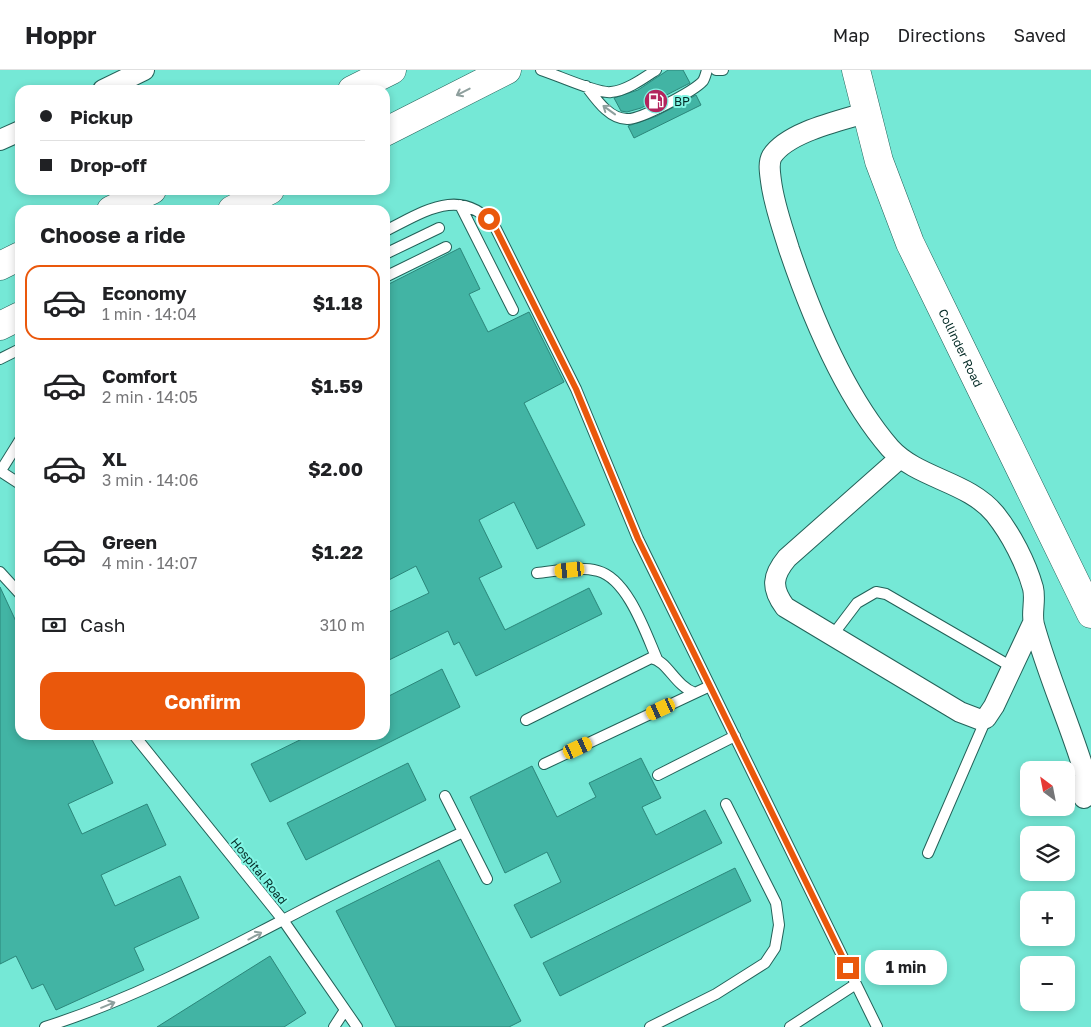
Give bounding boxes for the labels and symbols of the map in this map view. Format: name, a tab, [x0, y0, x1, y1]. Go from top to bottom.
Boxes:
one-way arrow	[456, 87, 471, 97]
fuel station icon: BP	[643, 88, 669, 114]
place label: BP	[674, 94, 690, 109]
one-way arrow	[602, 105, 616, 115]
route start	[478, 208, 500, 230]
street label: Collinder Road	[936, 306, 986, 389]
car	[554, 561, 585, 579]
car	[644, 696, 677, 722]
car	[561, 735, 594, 761]
north arrow	[1020, 761, 1075, 816]
street label: Hospital Road	[228, 835, 290, 907]
one-way arrow	[247, 931, 262, 941]
callout: 1 min	[866, 950, 948, 986]
route end	[837, 957, 859, 979]
one-way arrow	[100, 1000, 115, 1010]

